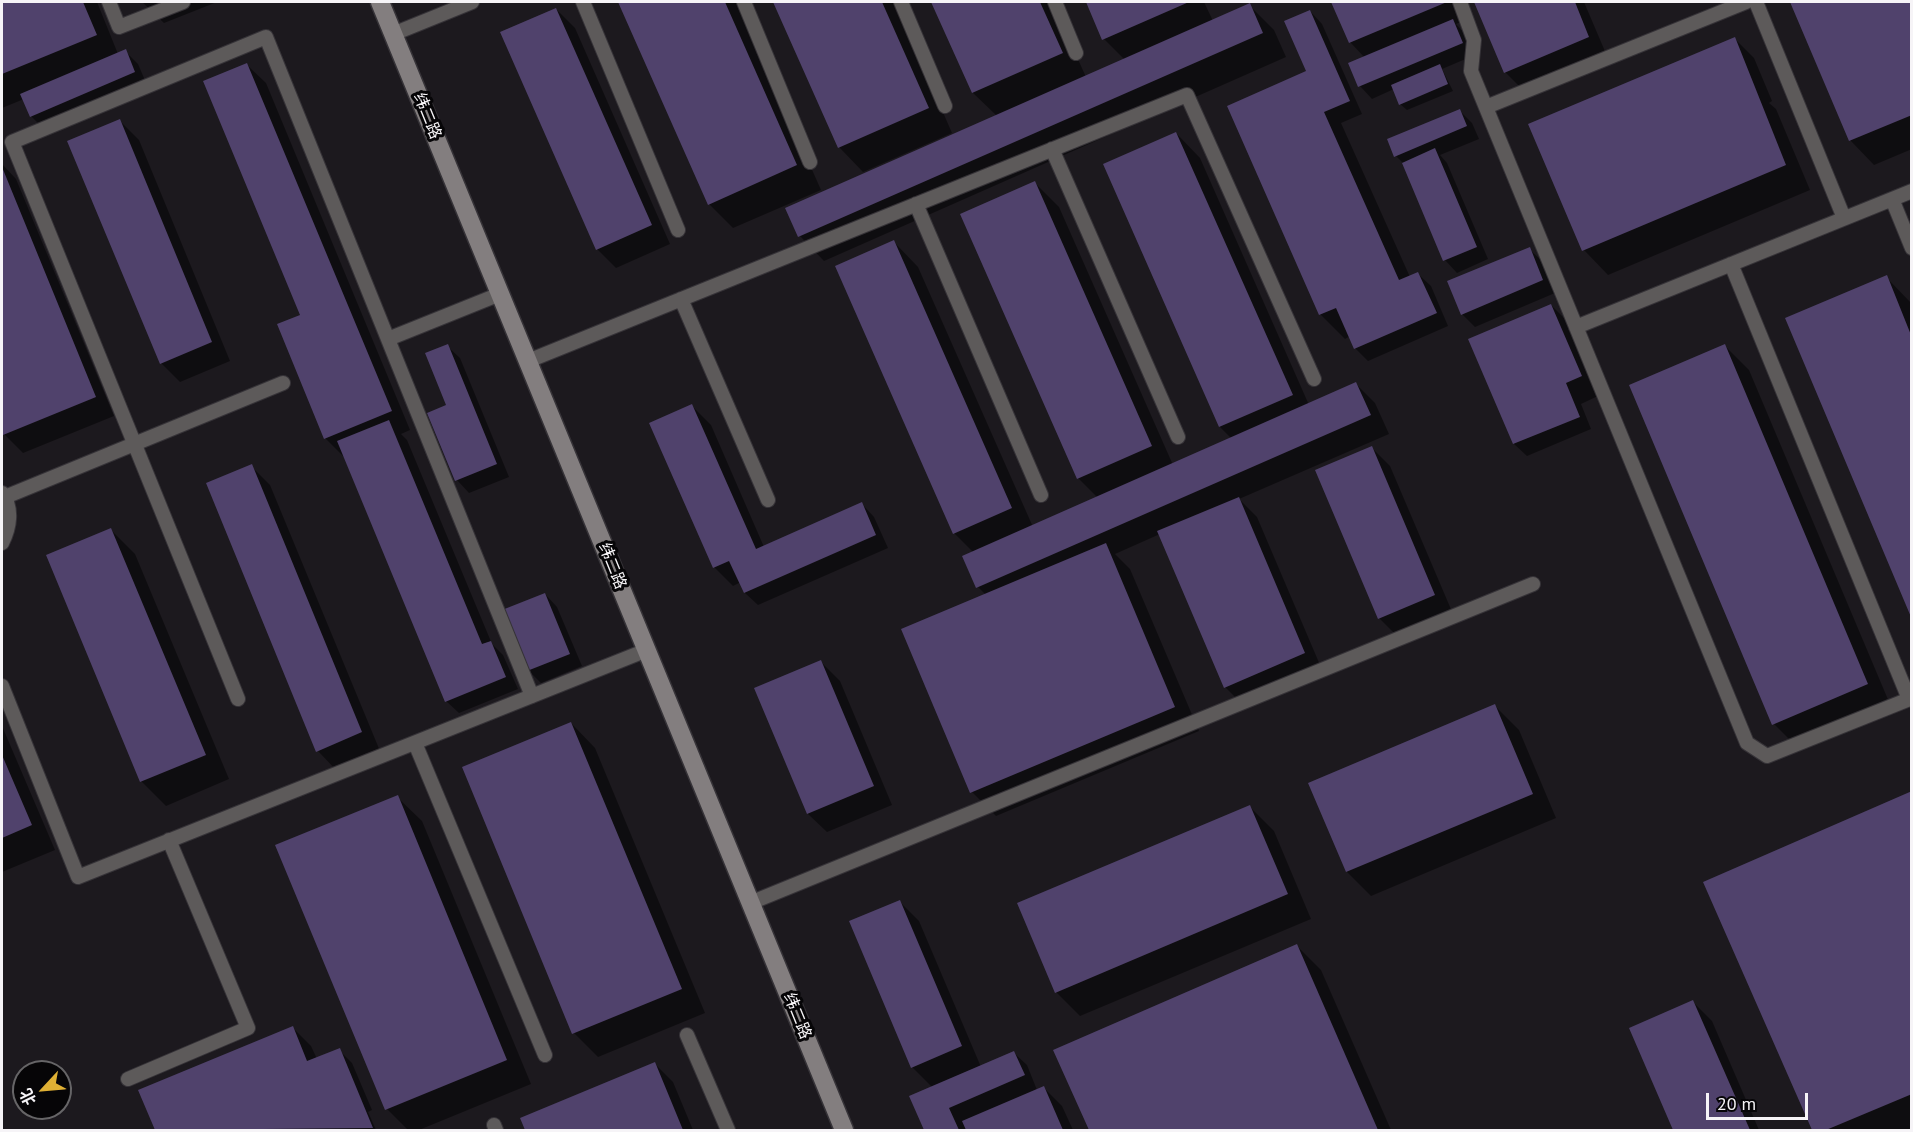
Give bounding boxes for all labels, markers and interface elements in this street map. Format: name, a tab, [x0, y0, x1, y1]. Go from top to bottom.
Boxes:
street label: 纬二路	[409, 90, 445, 142]
street label: 纬二路	[594, 540, 630, 592]
street label: 纬二路	[779, 990, 815, 1042]
north arrow	[12, 1060, 72, 1120]
scale bar	[1709, 1081, 1811, 1119]
text: 北	[15, 1085, 40, 1109]
text: 20 m	[1717, 1092, 1756, 1115]

